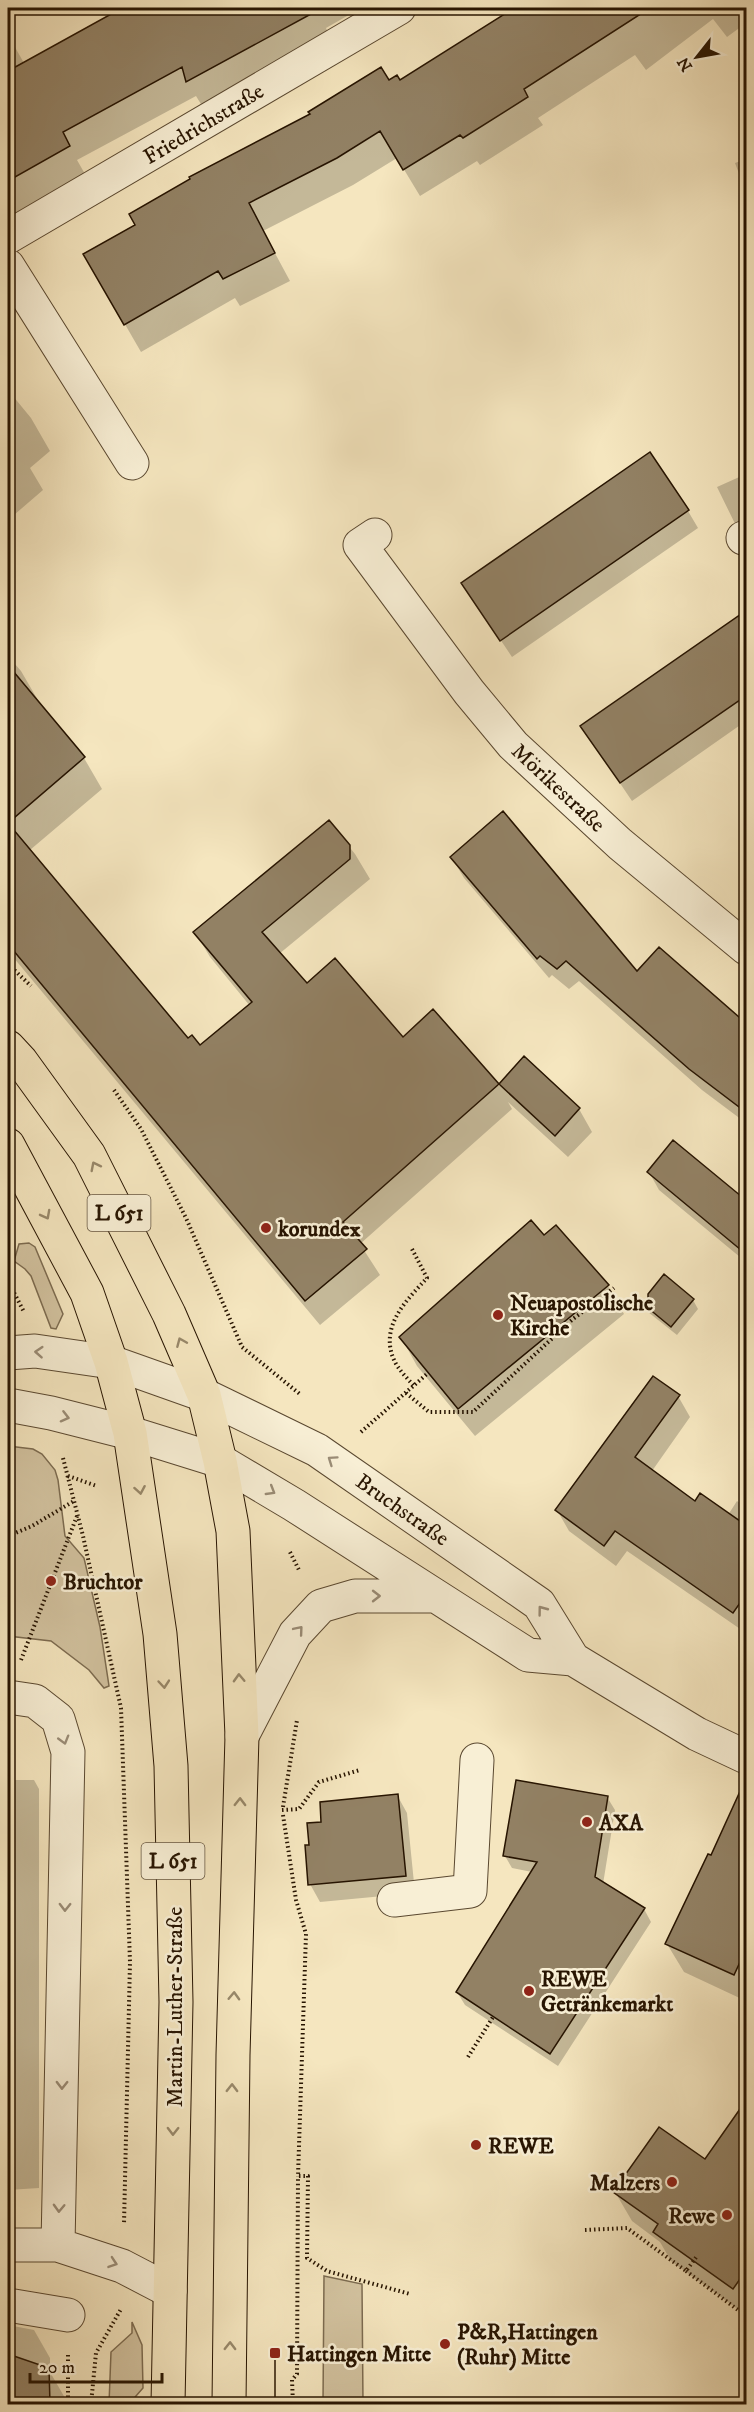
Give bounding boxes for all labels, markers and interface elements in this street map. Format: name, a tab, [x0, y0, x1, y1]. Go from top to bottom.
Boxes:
north arrow	[667, 27, 727, 87]
text: N	[673, 53, 697, 75]
street label: Friedrichstraße	[139, 78, 269, 171]
street label: Mörikestraße	[505, 738, 610, 838]
one-way arrow	[91, 1162, 102, 1173]
road number: L 651	[88, 1195, 150, 1231]
one-way arrow	[39, 1209, 50, 1219]
place label: korundex	[277, 1216, 361, 1243]
marker: korundex	[259, 1221, 273, 1235]
place label: Neuapostolische Kirche	[510, 1290, 653, 1342]
marker: Neuapostolische Kirche	[491, 1308, 505, 1322]
one-way arrow	[176, 1337, 188, 1348]
one-way arrow	[34, 1346, 43, 1359]
one-way arrow	[60, 1409, 70, 1422]
one-way arrow	[328, 1456, 339, 1467]
street label: Bruchstraße	[350, 1468, 454, 1552]
one-way arrow	[265, 1483, 275, 1495]
one-way arrow	[133, 1486, 145, 1495]
place label: Bruchtor	[63, 1569, 143, 1596]
marker: Bruchtor	[44, 1574, 58, 1588]
one-way arrow	[372, 1590, 381, 1602]
one-way arrow	[538, 1606, 549, 1617]
one-way arrow	[292, 1626, 303, 1637]
one-way arrow	[233, 1673, 246, 1682]
one-way arrow	[157, 1679, 170, 1688]
one-way arrow	[57, 1735, 70, 1745]
one-way arrow	[234, 1797, 246, 1806]
place label: AXA	[598, 1810, 644, 1837]
marker: AXA	[580, 1815, 594, 1829]
road number: L 651	[142, 1843, 204, 1879]
one-way arrow	[59, 1903, 71, 1912]
street label: Martin-Luther-Straße	[162, 1907, 189, 2107]
place label: REWE Getränkemarkt	[541, 1966, 673, 2018]
marker: REWE Getränkemarkt	[522, 1984, 536, 1998]
one-way arrow	[228, 1992, 241, 2001]
one-way arrow	[55, 2081, 68, 2090]
one-way arrow	[226, 2084, 239, 2093]
one-way arrow	[167, 2126, 180, 2135]
place label: REWE	[488, 2133, 554, 2160]
marker: REWE	[469, 2138, 483, 2152]
place label: Malzers	[590, 2170, 661, 2197]
marker: Malzers	[665, 2175, 679, 2189]
one-way arrow	[53, 2203, 65, 2212]
place label: Rewe	[668, 2203, 715, 2230]
marker: Rewe	[720, 2208, 734, 2222]
one-way arrow	[107, 2255, 118, 2268]
place label: P&R,Hattingen (Ruhr) Mitte	[457, 2319, 598, 2371]
marker: P&R,Hattingen (Ruhr) Mitte	[438, 2337, 452, 2351]
place label: Hattingen Mitte	[287, 2341, 431, 2368]
one-way arrow	[224, 2342, 236, 2351]
scale bar	[30, 2346, 162, 2384]
marker: Hattingen Mitte	[268, 2346, 282, 2360]
text: 20 m	[39, 2357, 75, 2379]

